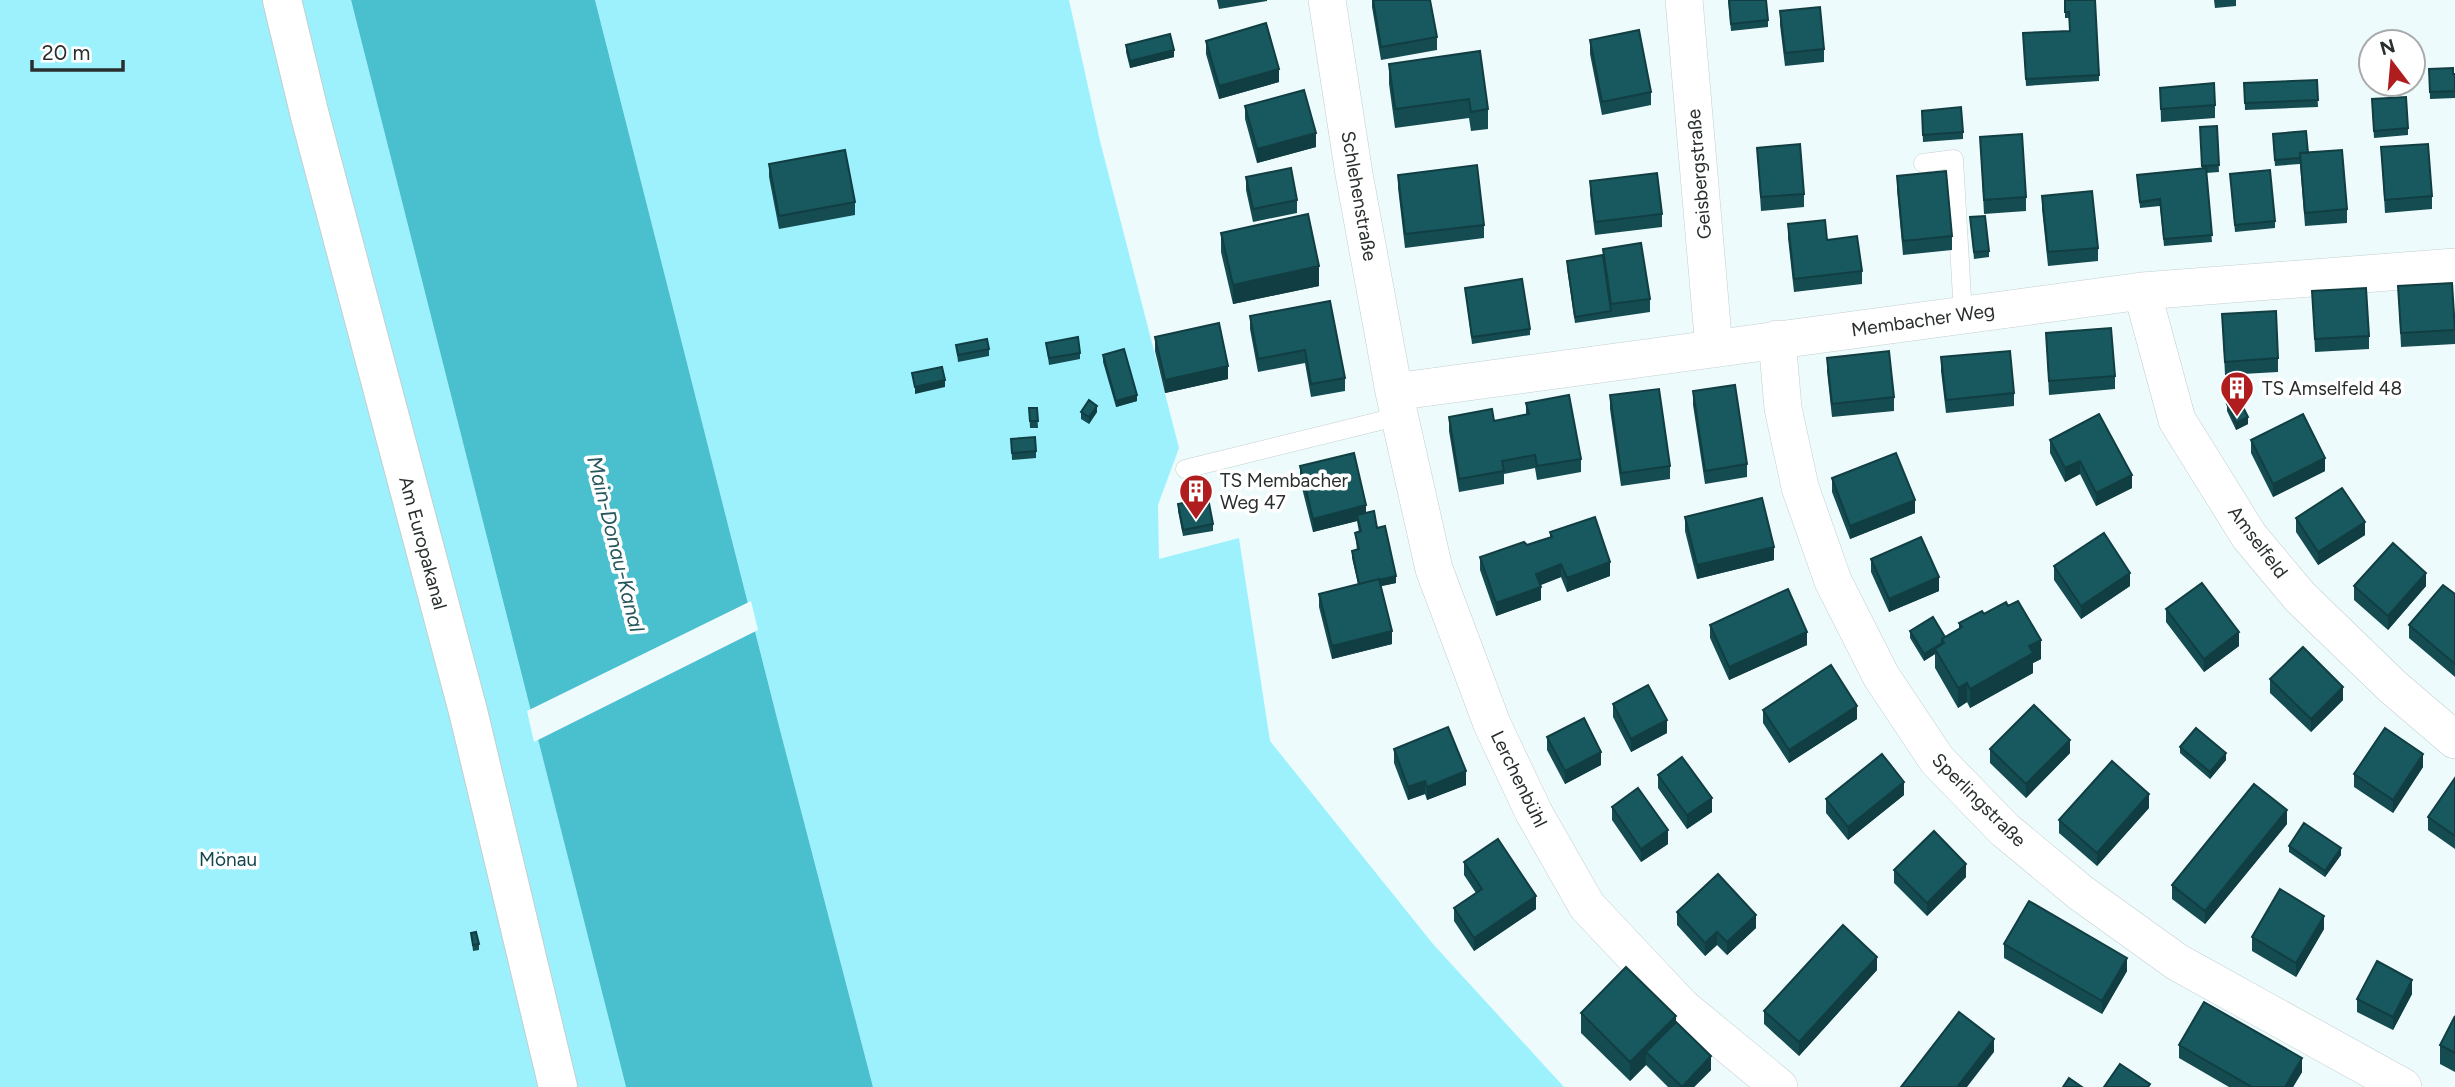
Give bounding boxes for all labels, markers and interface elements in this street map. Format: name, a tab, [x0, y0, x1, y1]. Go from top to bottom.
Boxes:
scale bar	[32, 28, 122, 72]
north arrow	[2357, 28, 2427, 98]
text: N	[2377, 34, 2398, 60]
text: 20 m	[42, 40, 90, 65]
street label: Geisbergstraße	[1682, 108, 1716, 240]
street label: Schlehenstraße	[1336, 129, 1382, 263]
street label: Membacher Weg	[1850, 299, 1996, 341]
building icon: TS Amselfeld 48	[2218, 369, 2256, 418]
place label: TS Amselfeld 48	[2262, 377, 2402, 400]
water label: Main-Donau-Kanal	[582, 453, 650, 635]
place label: TS Membacher Weg 47	[1220, 469, 1349, 514]
building icon: TS Membacher Weg 47	[1177, 472, 1215, 521]
street label: Am Europakanal	[394, 474, 452, 612]
street label: Amselfeld	[2223, 501, 2293, 583]
street label: Lerchenbühl	[1486, 727, 1552, 831]
street label: Sperlingstraße	[1927, 748, 2031, 852]
park label: Mönau	[199, 848, 257, 871]

